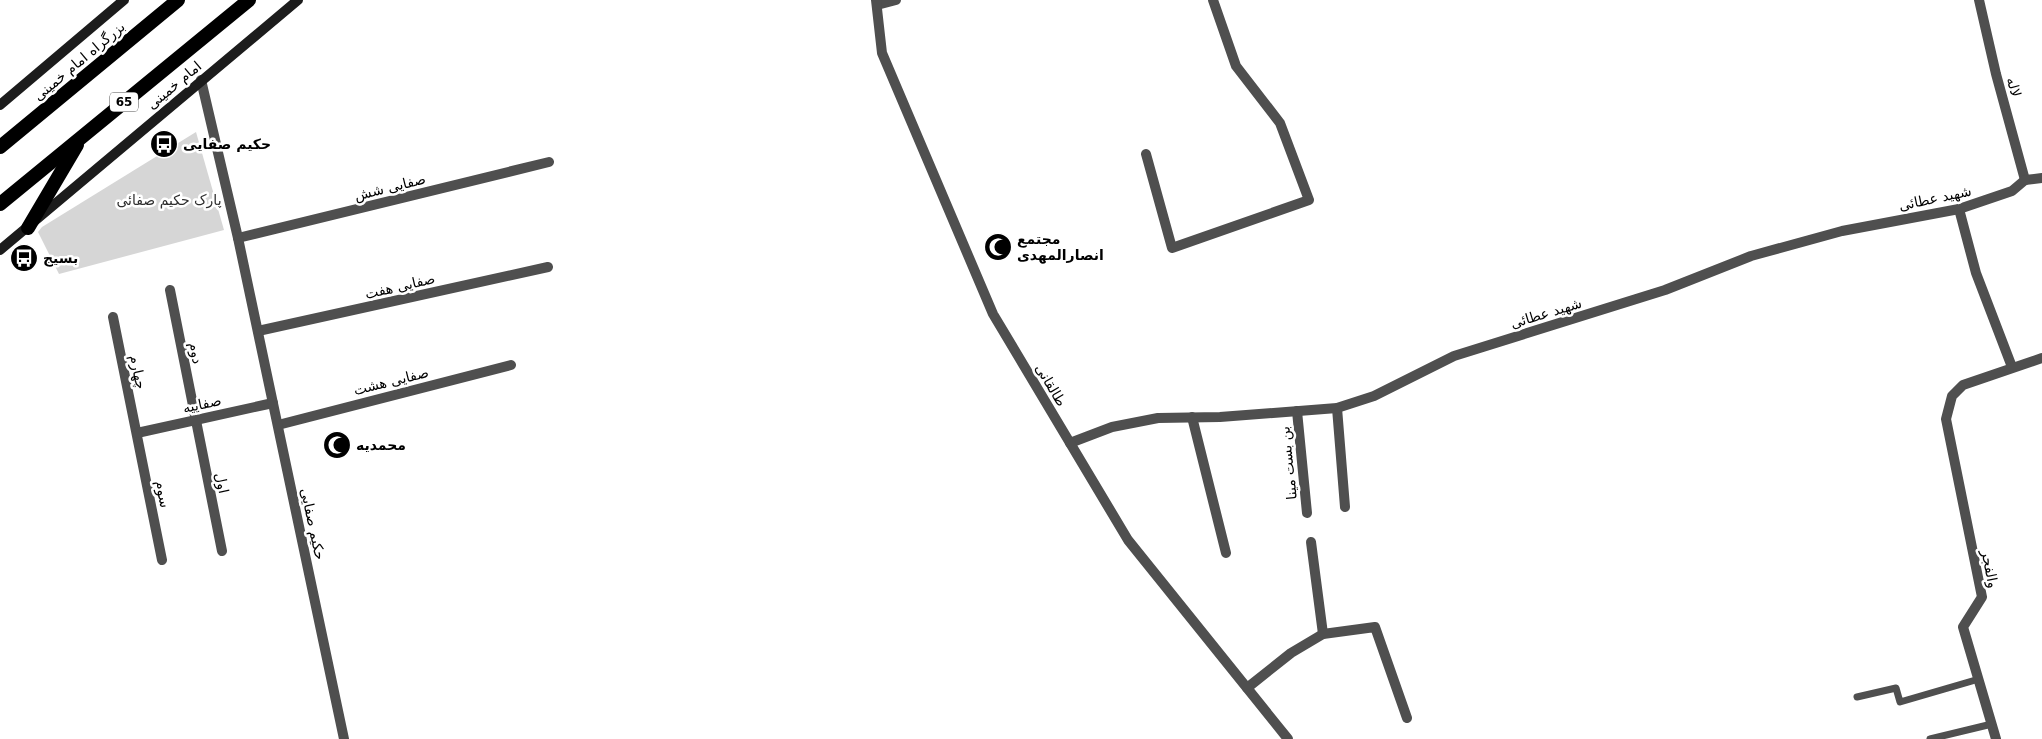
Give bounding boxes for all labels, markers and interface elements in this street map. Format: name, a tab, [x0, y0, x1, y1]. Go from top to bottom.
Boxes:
street label: بزرگراه امام خمینی	[30, 18, 128, 105]
street label: امام خمینی	[144, 58, 204, 112]
street label: لاله	[2004, 75, 2024, 99]
road number: 65	[110, 92, 138, 111]
bus stop icon: حکیم صفایی	[149, 129, 179, 159]
place label: حکیم صفایی	[183, 136, 271, 152]
street label: صفایی شش	[353, 170, 428, 205]
street label: شهید عطائی	[1897, 182, 1973, 214]
park label: پارک حکیم صفائی	[116, 192, 222, 209]
place label: مجتمع انصارالمهدی	[1017, 231, 1104, 264]
mosque icon: مجتمع انصارالمهدی	[983, 232, 1013, 262]
bus stop icon: بسیج	[9, 243, 39, 273]
place label: بسیج	[43, 250, 78, 267]
street label: صفایی هفت	[363, 270, 437, 302]
street label: شهید عطائی	[1508, 295, 1584, 332]
street label: دوم	[185, 341, 206, 365]
street label: چهارم	[126, 353, 149, 391]
street label: طالقانی	[1032, 361, 1070, 409]
street label: صفایی هشت	[352, 364, 430, 398]
street label: صفاییه	[181, 392, 223, 416]
street label: بن بست مینا	[1276, 425, 1301, 501]
mosque icon: محمدیه	[322, 430, 352, 460]
place label: محمدیه	[356, 437, 406, 453]
street label: اول	[211, 471, 232, 495]
street label: سوم	[152, 479, 173, 509]
street label: حکیم صفایی	[297, 487, 328, 562]
street label: والفجر	[1977, 547, 2002, 590]

